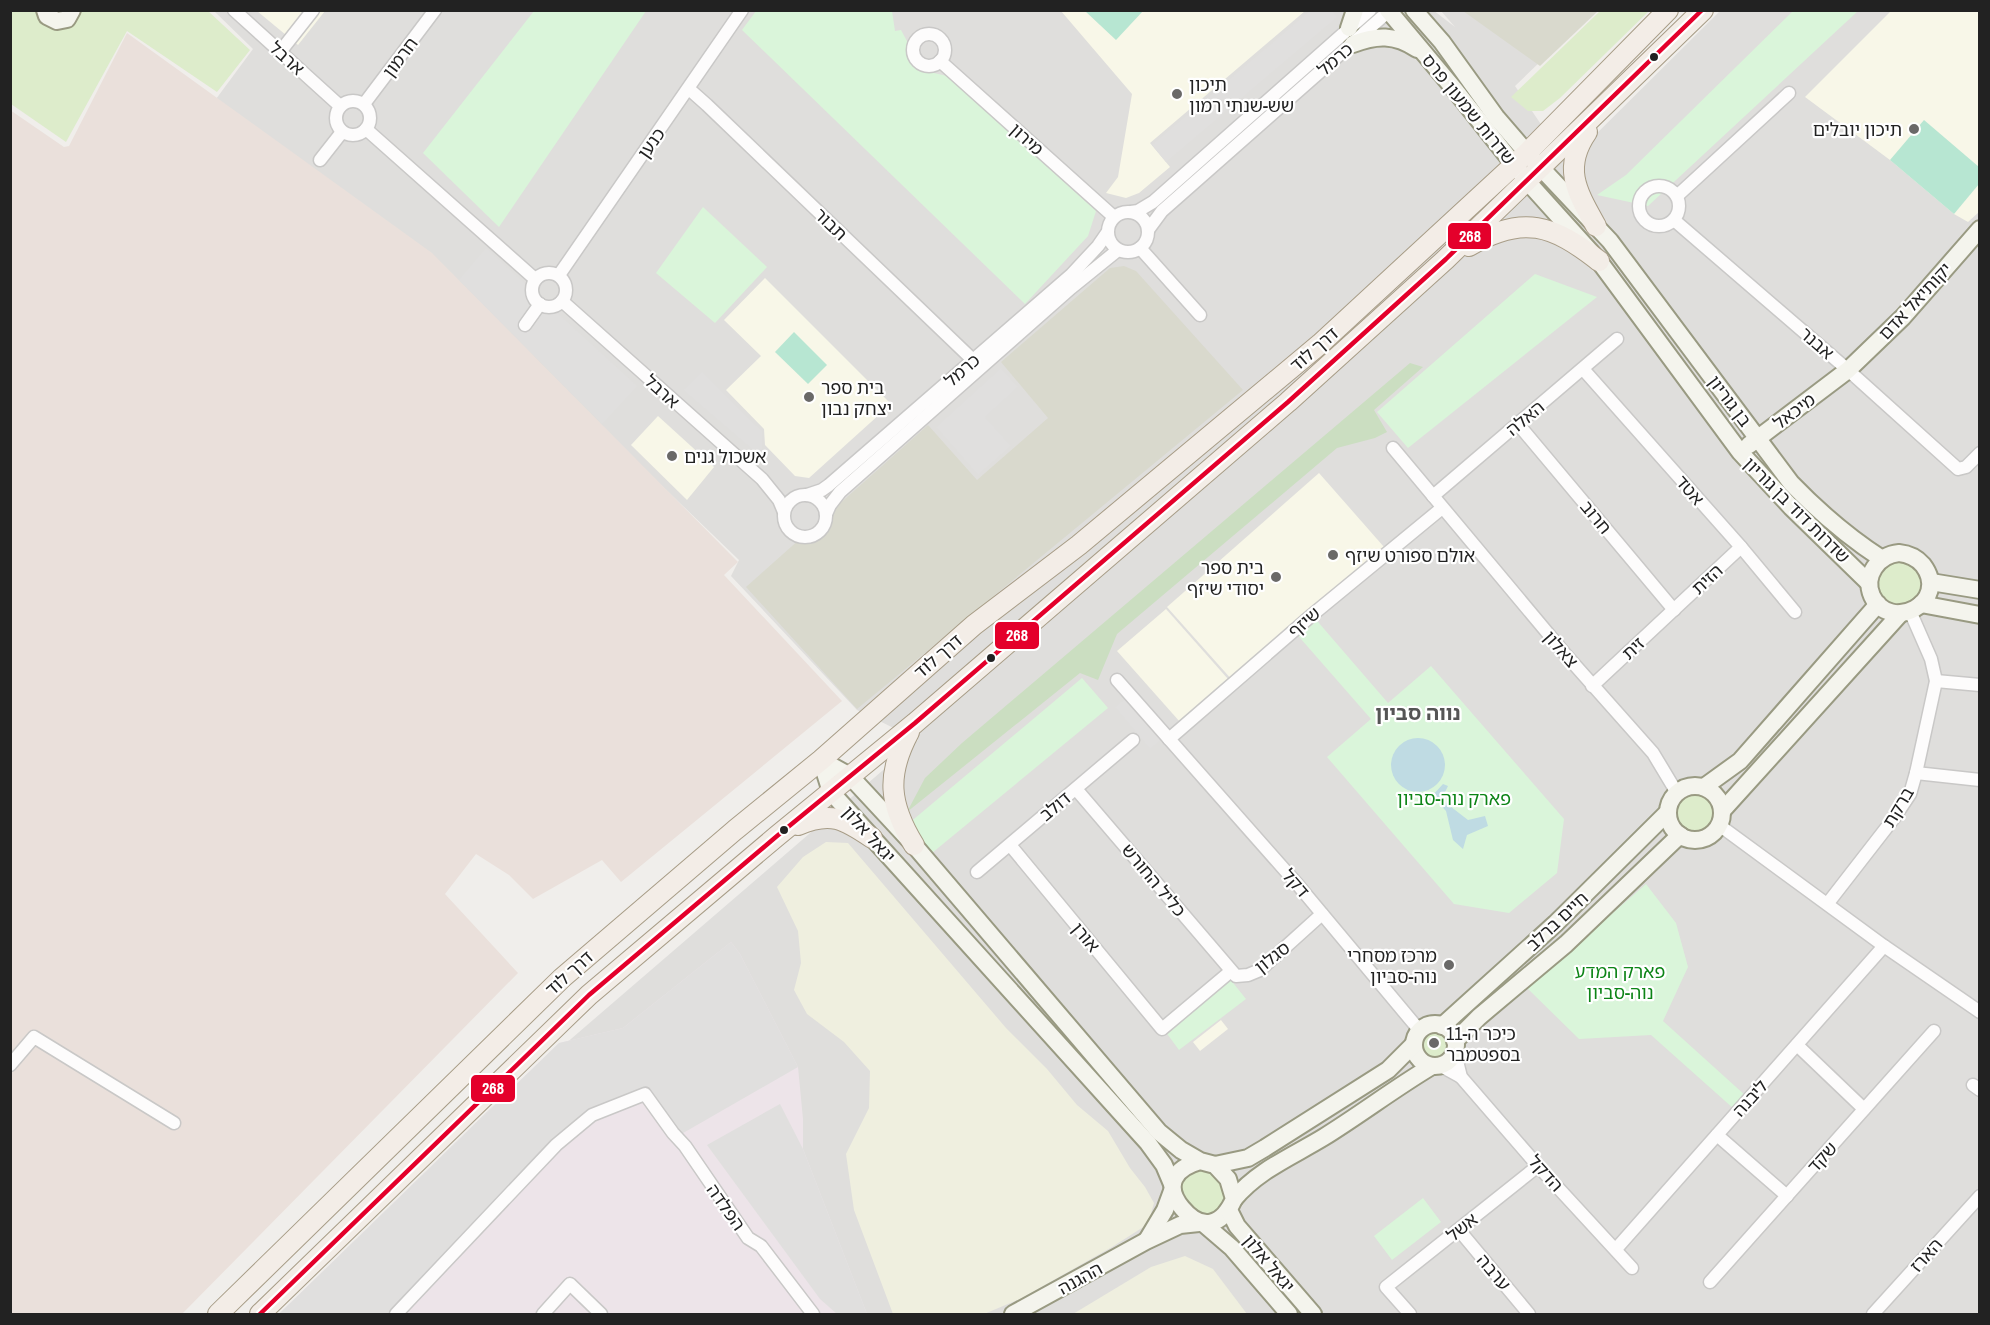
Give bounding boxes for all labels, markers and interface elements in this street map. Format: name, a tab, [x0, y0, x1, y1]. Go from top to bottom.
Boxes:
street label: חרמון	[377, 32, 423, 82]
street label: ארבל	[264, 35, 310, 81]
street label: כרמל	[1312, 37, 1358, 81]
street label: שדרות שמעון פרס	[1416, 48, 1522, 170]
unlabelled marker	[1648, 51, 1660, 63]
place label: תיכון שש-שנתי רמון	[1189, 72, 1294, 118]
marker: תיכון שש-שנתי רמון	[1170, 87, 1184, 101]
street label: מירון	[1005, 117, 1049, 161]
place label: תיכון יובלים	[1813, 117, 1902, 142]
street label: כנען	[631, 122, 671, 164]
marker: תיכון יובלים	[1907, 122, 1921, 136]
street label: תבור	[809, 202, 853, 246]
line badge: 268	[1447, 222, 1492, 250]
text: 268	[1459, 225, 1481, 247]
street label: יקותיאל אדם	[1873, 257, 1957, 345]
street label: דרך לוד	[1284, 321, 1344, 377]
street label: אבנר	[1794, 321, 1840, 365]
street label: כרמל	[939, 348, 985, 392]
street label: ארבל	[639, 368, 685, 414]
street label: בן גוריון	[1702, 370, 1758, 432]
place label: בית ספר יצחק נבון	[821, 375, 892, 421]
street label: מיכאל	[1768, 387, 1820, 435]
marker: בית ספר יצחק נבון	[802, 390, 816, 404]
street label: האלה	[1500, 395, 1550, 441]
place label: אשכול גנים	[684, 444, 766, 469]
marker: אשכול גנים	[665, 449, 679, 463]
street label: שדרות דוד בן גוריון	[1738, 451, 1856, 569]
street label: אטד	[1670, 470, 1710, 510]
street label: חרוב	[1575, 495, 1617, 539]
place label: אולם ספורט שיזף	[1345, 543, 1475, 568]
marker: אולם ספורט שיזף	[1326, 548, 1340, 562]
place label: בית ספר יסודי שיזף	[1187, 555, 1264, 601]
street label: הזית	[1686, 558, 1728, 600]
marker: בית ספר יסודי שיזף	[1269, 570, 1283, 584]
street label: שיזף	[1282, 601, 1326, 643]
line badge: 268	[994, 621, 1040, 650]
text: 268	[1006, 624, 1028, 646]
street label: צאלון	[1538, 625, 1584, 673]
street label: דרך לוד	[908, 628, 968, 684]
street label: זית	[1616, 631, 1650, 665]
unlabelled marker	[985, 652, 997, 664]
district label: נווה סביון	[1375, 699, 1461, 726]
street label: ברקת	[1876, 782, 1920, 832]
street label: דולב	[1034, 785, 1076, 827]
park label: פארק נוה-סביון	[1397, 786, 1511, 811]
street label: יגאל אלון	[837, 800, 901, 868]
unlabelled marker	[778, 824, 790, 836]
street label: כליל החורש	[1116, 838, 1192, 922]
street label: דקל	[1277, 863, 1316, 903]
street label: חיים ברלב	[1520, 886, 1594, 956]
street label: אורן	[1066, 917, 1106, 957]
street label: סגלון	[1249, 935, 1295, 979]
place label: מרכז מסחרי נוה-סביון	[1347, 943, 1437, 989]
street label: דרך לוד	[540, 945, 599, 1001]
marker: מרכז מסחרי נוה-סביון	[1442, 958, 1456, 972]
park label: פארק המדע נוה-סביון	[1575, 959, 1665, 1005]
place label: כיכר ה-11 בספטמבר	[1446, 1021, 1520, 1067]
marker: כיכר ה-11 בספטמבר	[1427, 1036, 1441, 1050]
line badge: 268	[470, 1074, 516, 1103]
street label: ליבנה	[1727, 1074, 1773, 1122]
text: 268	[482, 1077, 504, 1099]
street label: שקד	[1801, 1136, 1843, 1178]
street label: הדקל	[1523, 1149, 1569, 1197]
street label: הפלדה	[701, 1179, 751, 1235]
street label: אשל	[1441, 1207, 1483, 1247]
street label: יגאל אלון	[1237, 1229, 1301, 1297]
street label: הארז	[1904, 1233, 1948, 1277]
street label: ערבה	[1471, 1248, 1517, 1296]
street label: ההגנה	[1053, 1256, 1107, 1300]

